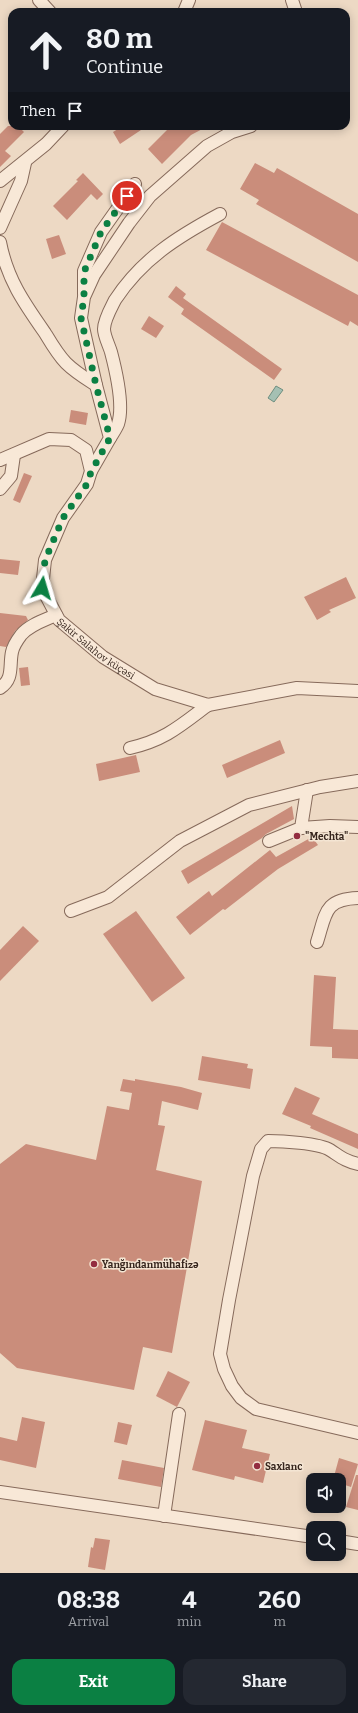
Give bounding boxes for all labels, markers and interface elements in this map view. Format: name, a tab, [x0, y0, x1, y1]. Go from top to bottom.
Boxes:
text: 80 m	[86, 22, 152, 55]
icon: ahead	[20, 24, 72, 76]
text: Continue	[86, 56, 163, 78]
icon: arrive	[64, 100, 86, 122]
text: Then	[20, 102, 56, 120]
pin	[110, 179, 144, 213]
icon: arrive	[116, 185, 138, 207]
position arrow	[21, 567, 63, 609]
street label: Şakir Salahov küçəsi	[54, 616, 137, 682]
marker: "Mechta"	[292, 831, 302, 841]
place label: "Mechta"	[305, 831, 348, 843]
place label: Yanğındanmühafizə	[102, 1258, 199, 1271]
marker: Yanğındanmühafizə	[89, 1259, 99, 1269]
marker: Saxlanc	[252, 1461, 262, 1471]
place label: Saxlanc	[265, 1461, 302, 1473]
map controls	[306, 1473, 346, 1561]
button: sound	[306, 1473, 346, 1513]
button: search	[306, 1521, 346, 1561]
text: 08:38	[57, 1586, 120, 1614]
text: 4	[182, 1586, 197, 1614]
text: 260	[258, 1586, 301, 1614]
text: Arrival	[68, 1614, 109, 1629]
text: min	[177, 1614, 202, 1629]
text: m	[274, 1614, 286, 1629]
button: Exit	[12, 1659, 175, 1705]
button: Share	[183, 1659, 346, 1705]

